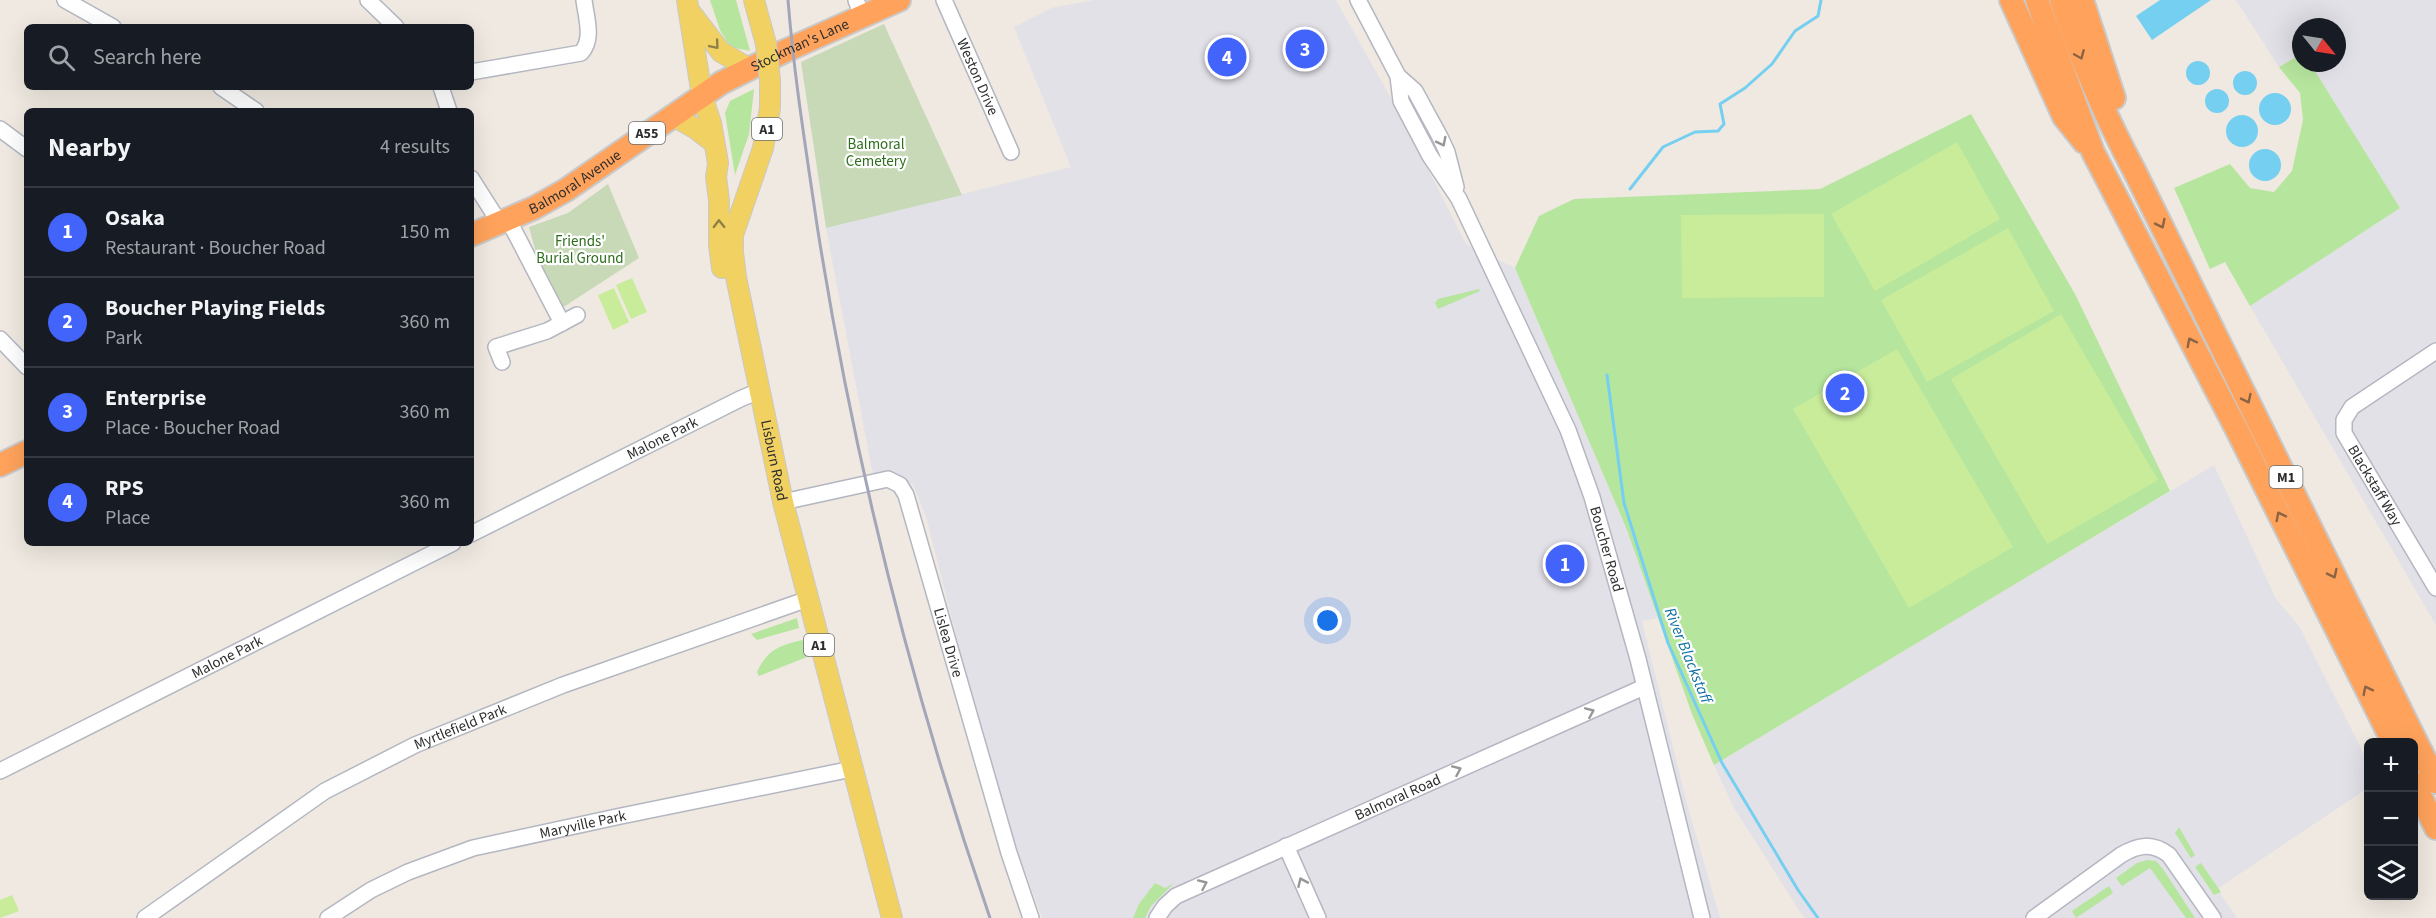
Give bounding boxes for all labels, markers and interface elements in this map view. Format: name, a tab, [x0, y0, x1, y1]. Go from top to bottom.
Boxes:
street label: Stockman's Lane	[747, 14, 853, 78]
north arrow	[2292, 18, 2346, 72]
search box	[24, 24, 474, 90]
pin: 3	[1286, 26, 1324, 72]
pin: 4	[1208, 34, 1246, 80]
street label: Weston Drive	[951, 35, 1004, 119]
one-way arrow	[708, 38, 719, 49]
icon: search	[45, 41, 78, 74]
text: Search here	[93, 41, 201, 73]
one-way arrow	[2073, 49, 2085, 60]
road number: A1	[752, 118, 782, 140]
road number: A55	[629, 122, 665, 144]
text: Nearby	[48, 129, 131, 166]
text: 4 results	[380, 133, 450, 161]
park label: Balmoral Cemetery	[846, 134, 906, 172]
one-way arrow	[1435, 136, 1447, 147]
street label: Balmoral Avenue	[526, 145, 626, 220]
text: Osaka	[105, 202, 165, 234]
text: 1	[62, 218, 73, 246]
text: 150 m	[400, 218, 450, 246]
one-way arrow	[2154, 218, 2165, 228]
one-way arrow	[713, 220, 725, 229]
park label: Friends' Burial Ground	[536, 231, 624, 269]
text: Restaurant · Boucher Road	[105, 234, 326, 262]
text: Boucher Playing Fields	[105, 292, 325, 324]
text: 2	[62, 308, 73, 336]
text: 360 m	[400, 308, 450, 336]
text: Park	[105, 324, 142, 352]
one-way arrow	[2187, 338, 2198, 348]
pin: 2	[1826, 370, 1864, 416]
text: Enterprise	[105, 382, 206, 414]
one-way arrow	[2240, 393, 2251, 403]
text: 3	[62, 398, 73, 426]
text: 360 m	[400, 398, 450, 426]
street label: Malone Park	[623, 412, 702, 465]
text: Place · Boucher Road	[105, 414, 280, 442]
street label: Lisburn Road	[755, 418, 792, 503]
street label: Blackstaff Way	[2342, 441, 2407, 530]
road number: M1	[2270, 466, 2302, 488]
text: RPS	[105, 472, 144, 504]
text: 4	[62, 488, 73, 516]
text: 360 m	[400, 488, 450, 516]
text: Place	[105, 504, 150, 532]
street label: Boucher Road	[1584, 504, 1628, 594]
one-way arrow	[2275, 511, 2287, 522]
pin: 1	[1546, 542, 1584, 586]
one-way arrow	[2326, 567, 2338, 578]
water label: River Blackstaff	[1659, 604, 1718, 708]
street label: Lislea Drive	[928, 605, 968, 680]
your location	[1313, 606, 1342, 635]
street label: Malone Park	[188, 630, 267, 684]
road number: A1	[804, 634, 834, 656]
one-way arrow	[2362, 686, 2374, 697]
street label: Myrtlefield Park	[411, 699, 510, 755]
one-way arrow	[1584, 707, 1595, 719]
map controls	[2364, 738, 2418, 900]
button: +	[2364, 738, 2418, 792]
one-way arrow	[1451, 765, 1462, 777]
street label: Balmoral Road	[1351, 769, 1444, 826]
button: −	[2364, 792, 2418, 846]
street label: Maryville Park	[538, 805, 628, 844]
button: layers	[2364, 846, 2418, 900]
one-way arrow	[1297, 877, 1309, 888]
one-way arrow	[1196, 879, 1207, 891]

